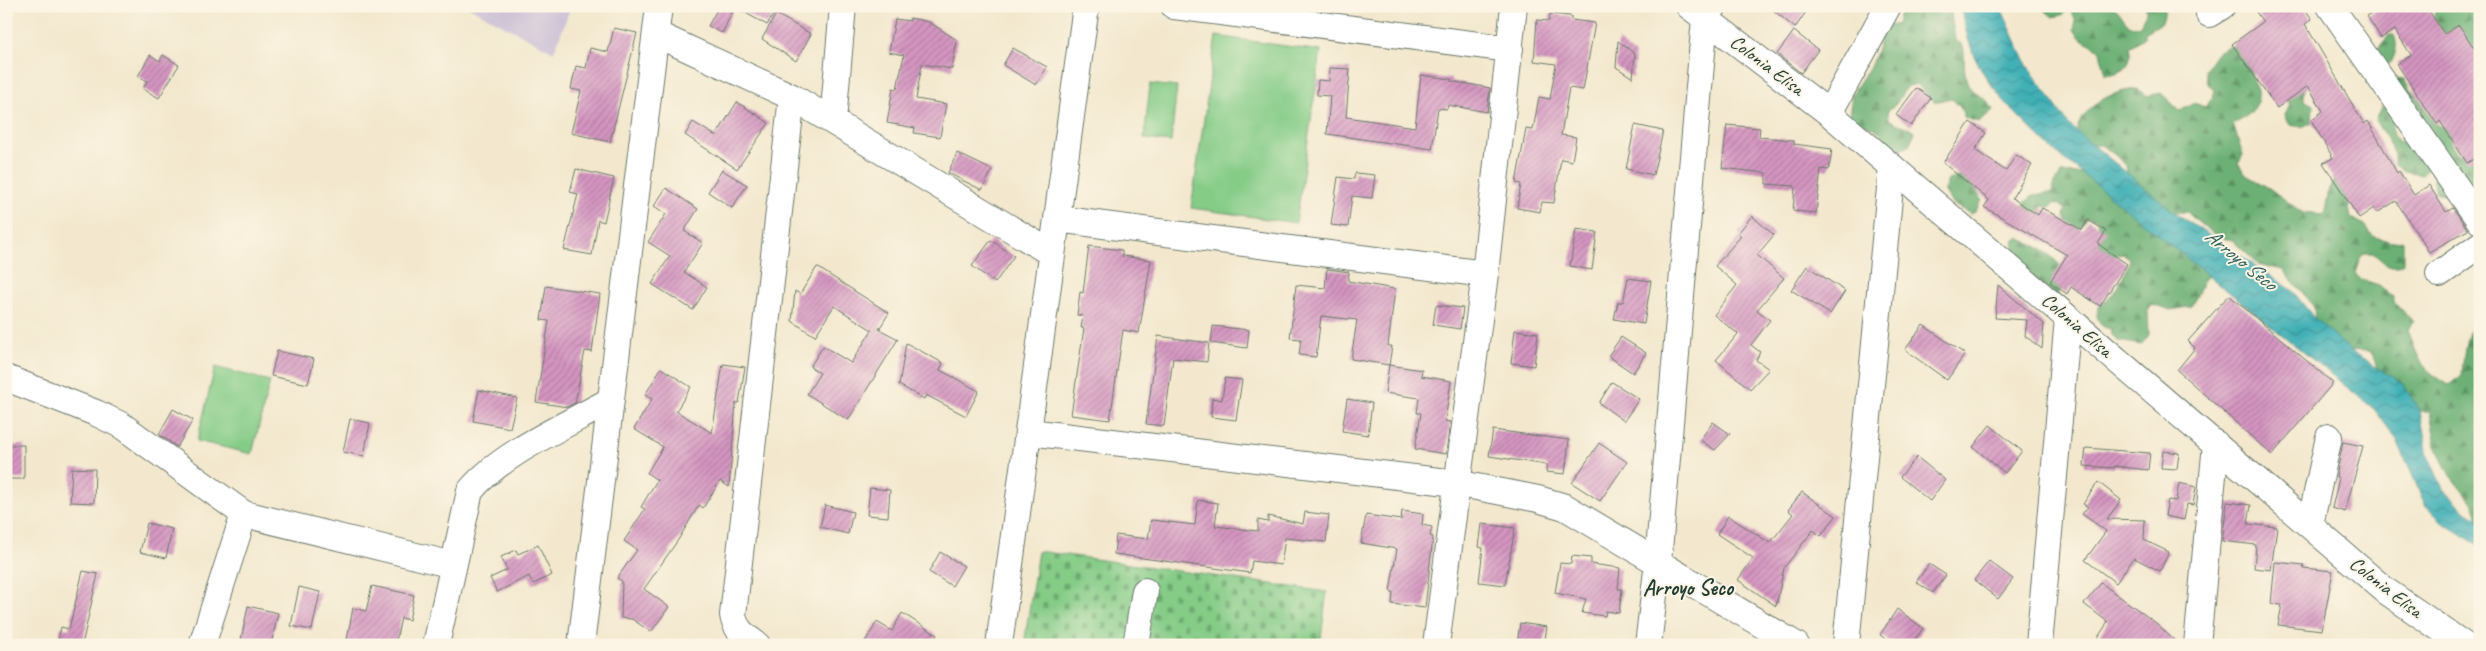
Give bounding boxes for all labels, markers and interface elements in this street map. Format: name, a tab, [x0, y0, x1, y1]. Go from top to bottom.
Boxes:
street label: Colonia Elisa	[1725, 29, 1810, 102]
water label: Arroyo Seco	[2200, 222, 2284, 297]
street label: Colonia Elisa	[2036, 287, 2119, 364]
street label: Colonia Elisa	[2344, 551, 2429, 624]
district label: Arroyo Seco	[1643, 574, 1735, 602]

